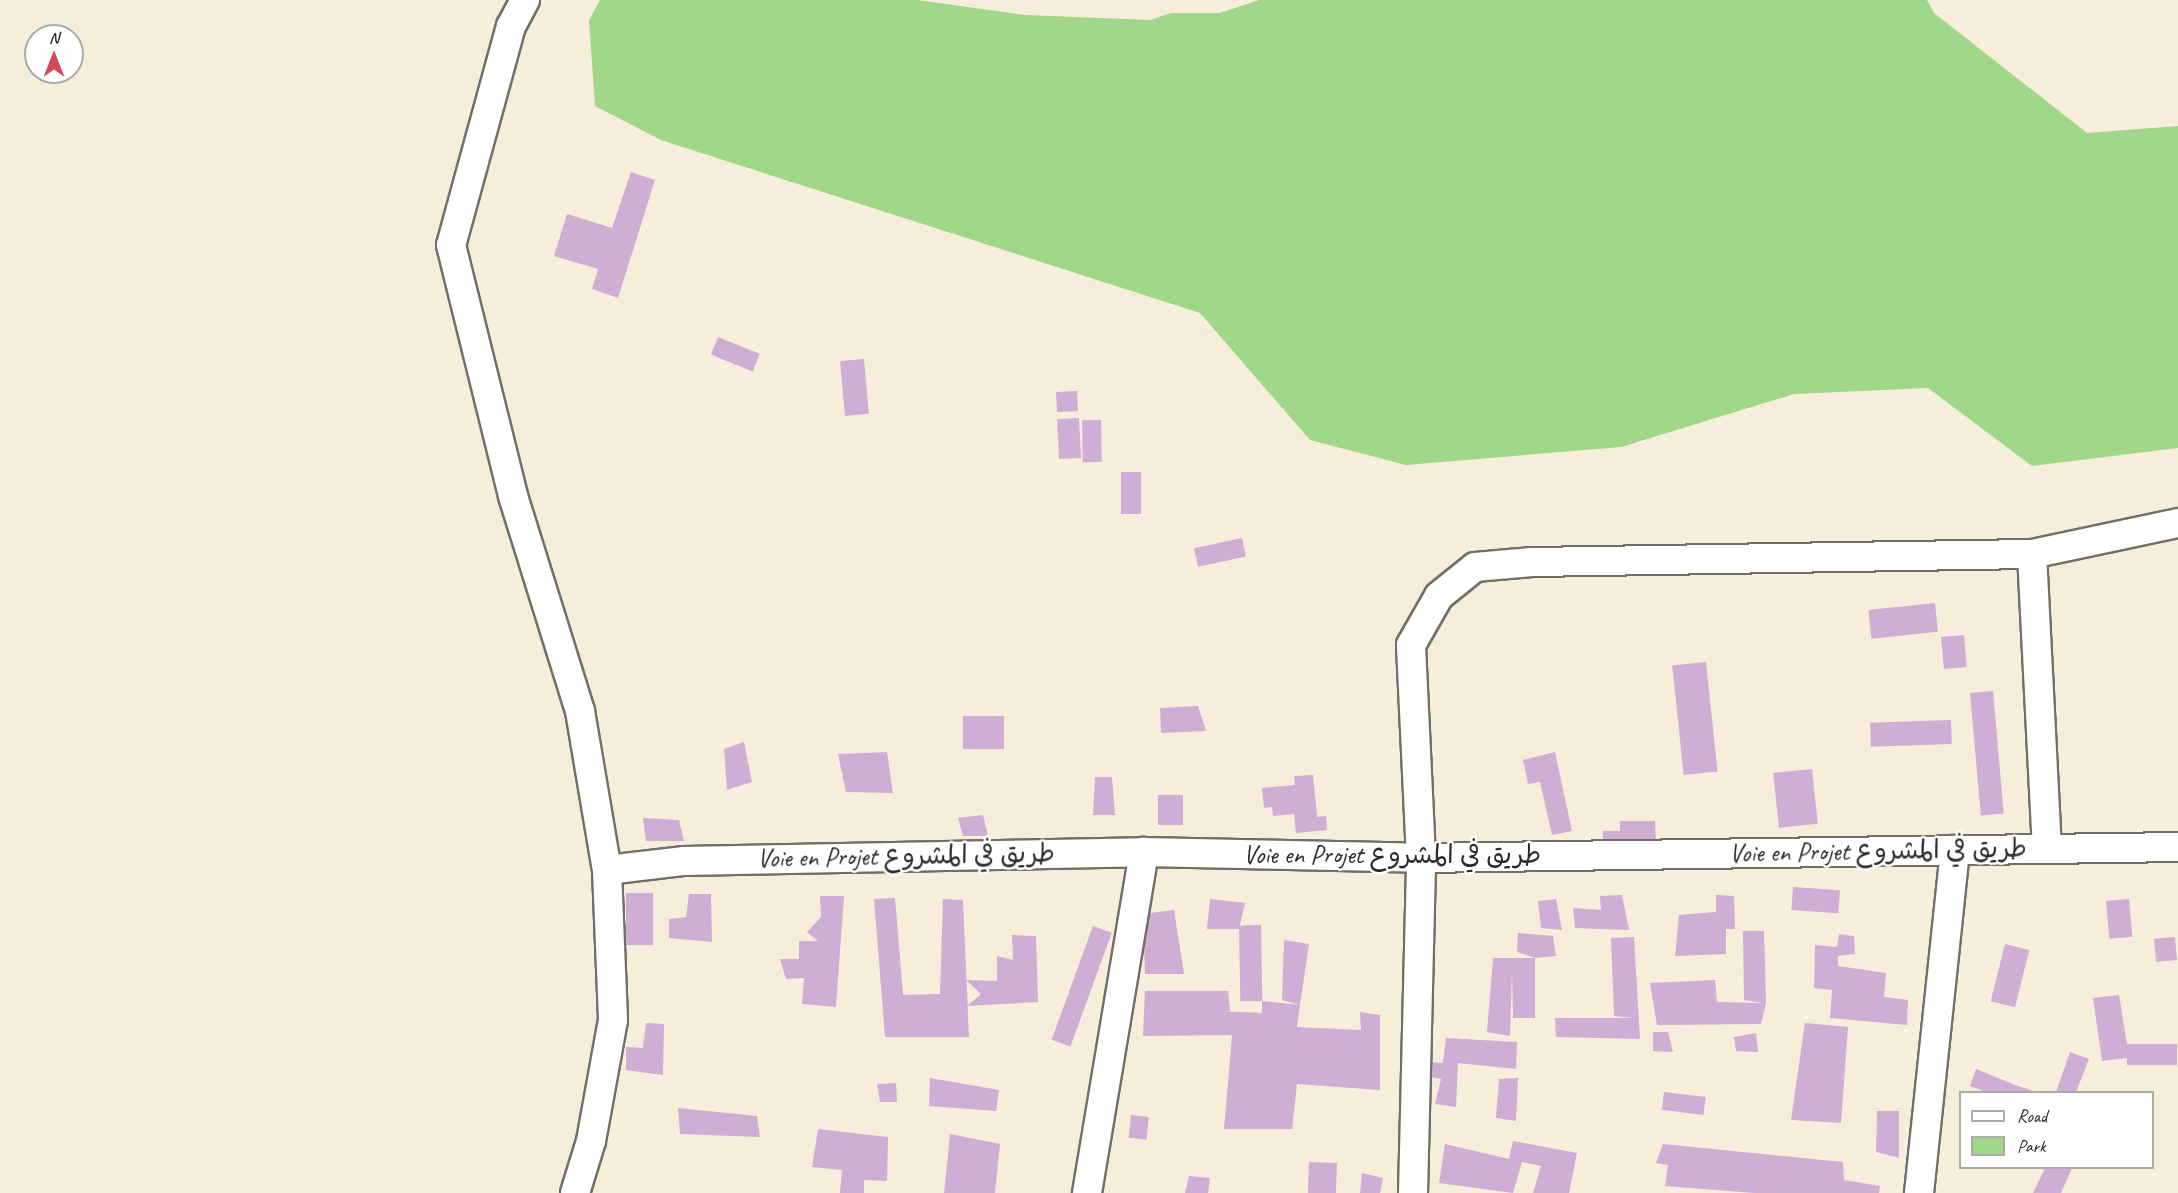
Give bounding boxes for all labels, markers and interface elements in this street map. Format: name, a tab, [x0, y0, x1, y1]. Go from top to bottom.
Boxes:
north arrow	[24, 24, 84, 84]
text: N	[49, 28, 59, 48]
street label: Voie en Projet طريق في المشروع	[1729, 833, 2027, 869]
street label: Voie en Projet طريق في المشروع	[757, 838, 1055, 874]
street label: Voie en Projet طريق في المشروع	[1243, 839, 1541, 871]
legend	[1959, 1091, 2154, 1169]
text: Road	[2017, 1105, 2047, 1127]
text: Park	[2017, 1135, 2046, 1157]

